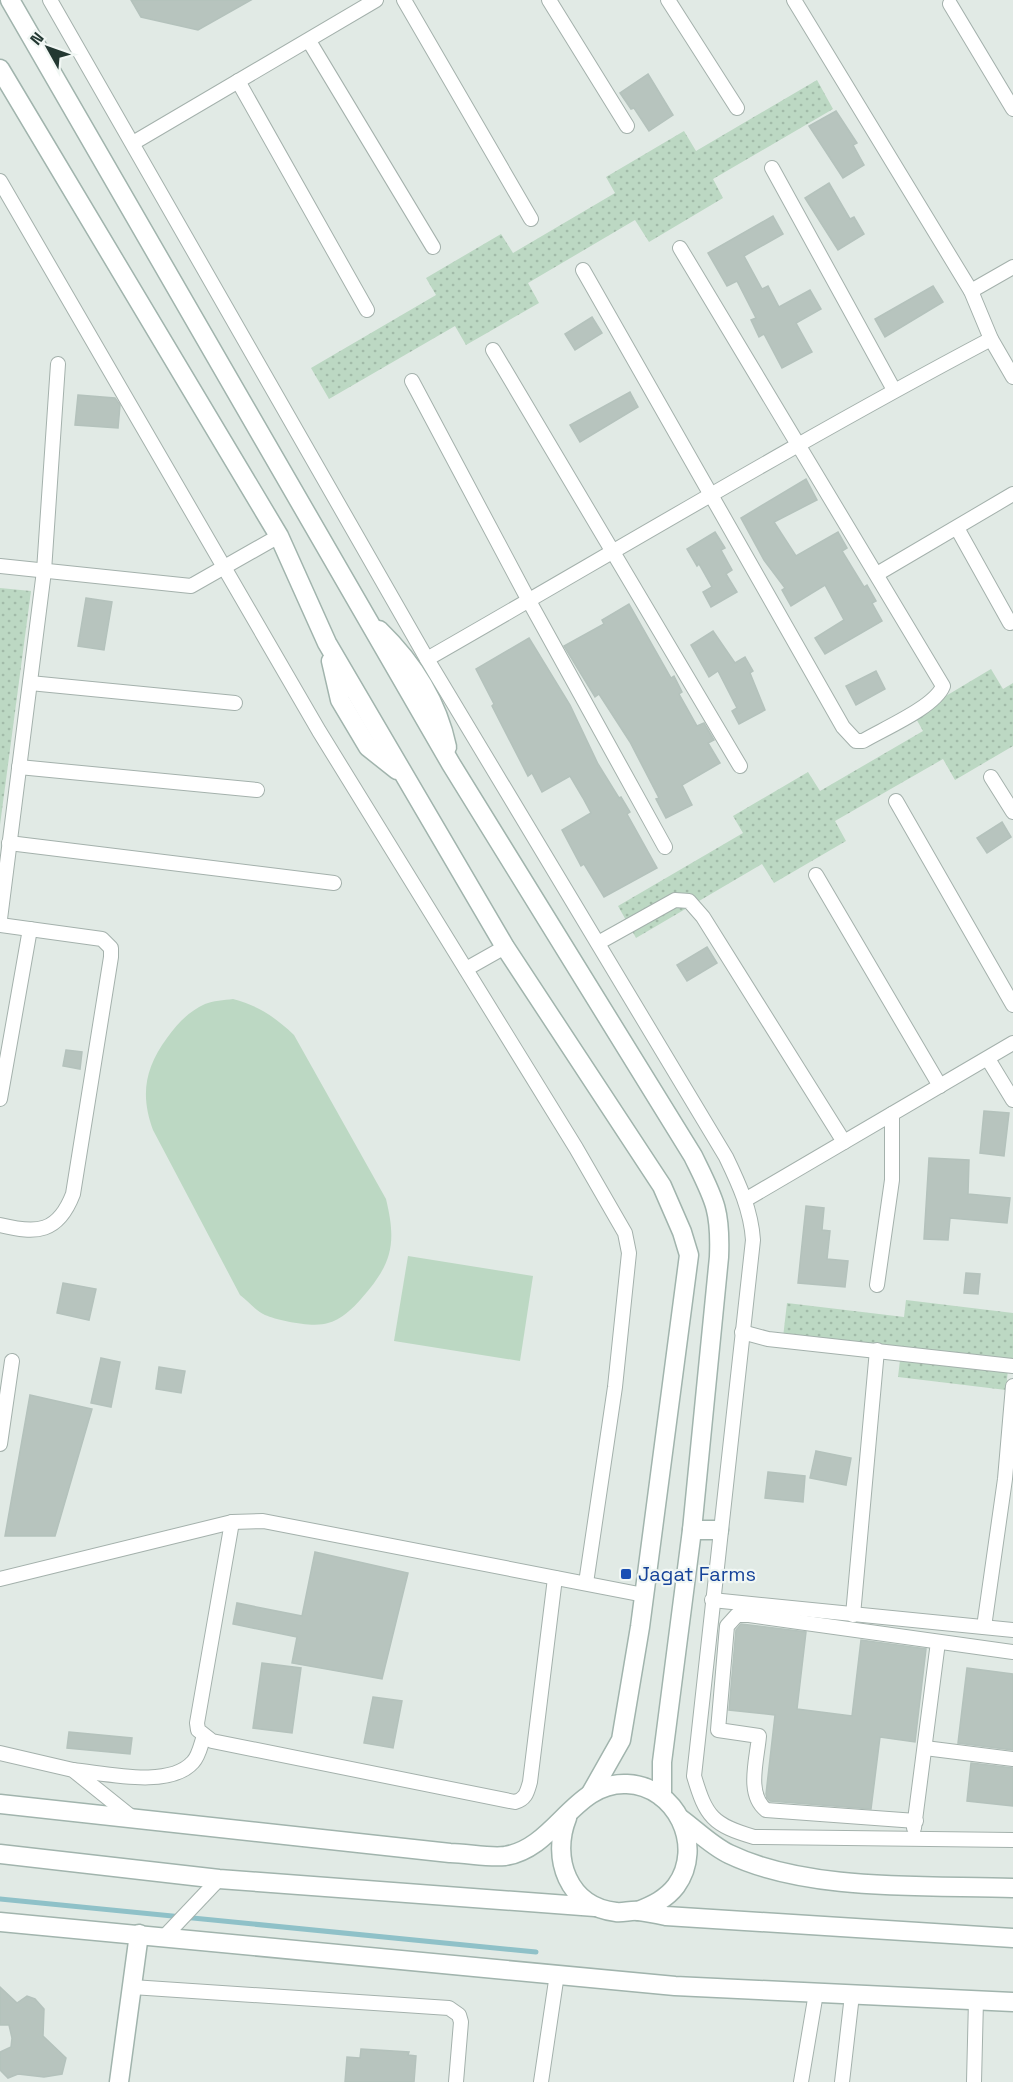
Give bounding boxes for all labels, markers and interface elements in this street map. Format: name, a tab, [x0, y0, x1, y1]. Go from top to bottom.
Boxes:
north arrow	[18, 18, 78, 78]
text: N	[25, 28, 48, 50]
place label: Jagat Farms	[638, 1561, 756, 1587]
marker: Jagat Farms	[619, 1567, 633, 1581]

